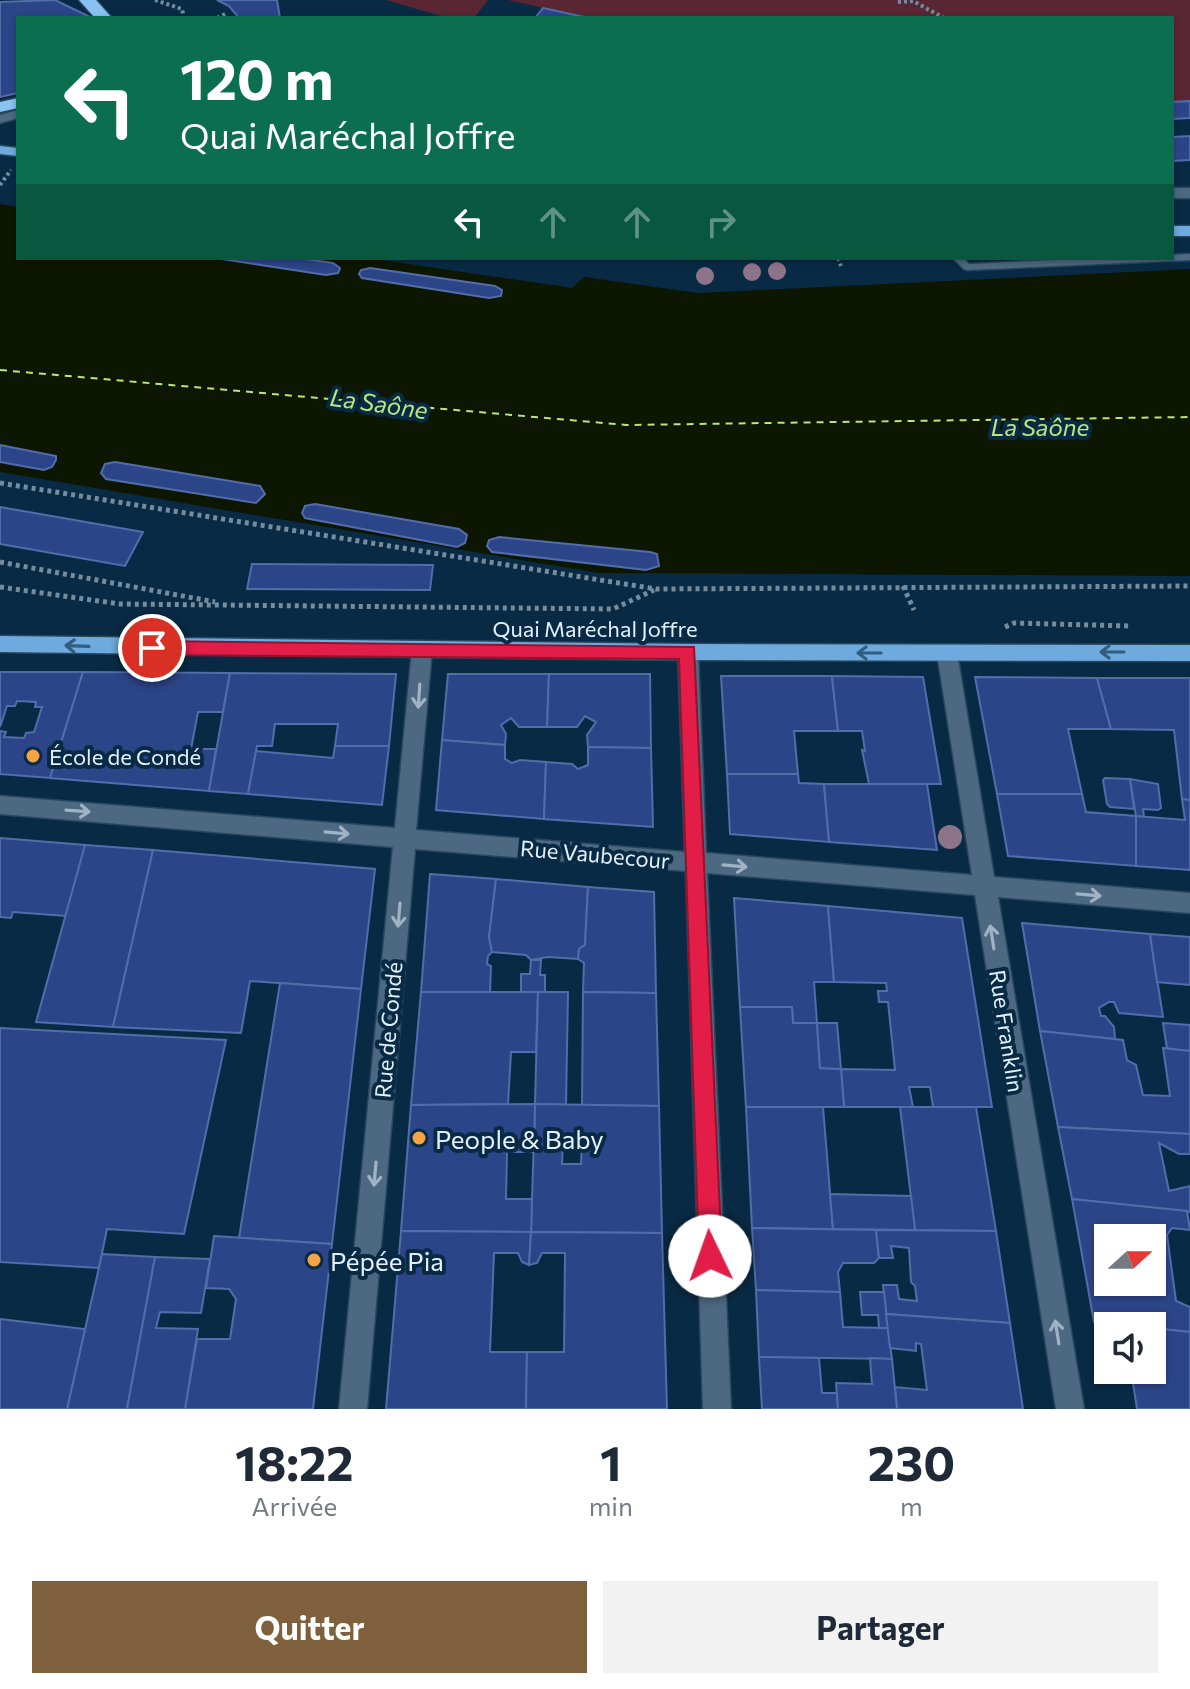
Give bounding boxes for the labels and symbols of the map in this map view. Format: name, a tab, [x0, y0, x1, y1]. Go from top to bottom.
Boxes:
water label: La Saône	[328, 382, 430, 424]
water label: La Saône	[991, 412, 1089, 441]
pin	[118, 614, 186, 682]
street label: Quai Maréchal Joffre	[492, 615, 698, 642]
one-way arrow	[64, 639, 91, 654]
one-way arrow	[1099, 644, 1126, 660]
one-way arrow	[856, 645, 883, 661]
one-way arrow	[411, 682, 426, 709]
place label: École de Condé	[49, 743, 201, 770]
marker: École de Condé	[24, 747, 42, 765]
one-way arrow	[64, 803, 91, 818]
one-way arrow	[323, 826, 350, 841]
street label: Rue Vaubecour	[519, 834, 671, 874]
one-way arrow	[721, 859, 748, 874]
one-way arrow	[1075, 888, 1102, 903]
one-way arrow	[392, 901, 407, 928]
one-way arrow	[983, 925, 998, 951]
street label: Rue de Condé	[369, 961, 407, 1099]
street label: Rue Franklin	[984, 968, 1030, 1094]
place label: People & Baby	[435, 1123, 604, 1154]
marker: People & Baby	[410, 1129, 428, 1147]
one-way arrow	[367, 1160, 382, 1187]
position arrow	[668, 1214, 752, 1298]
north arrow	[1094, 1224, 1166, 1296]
place label: Pépée Pia	[330, 1245, 444, 1276]
marker: Pépée Pia	[305, 1251, 323, 1269]
one-way arrow	[1049, 1320, 1064, 1345]

